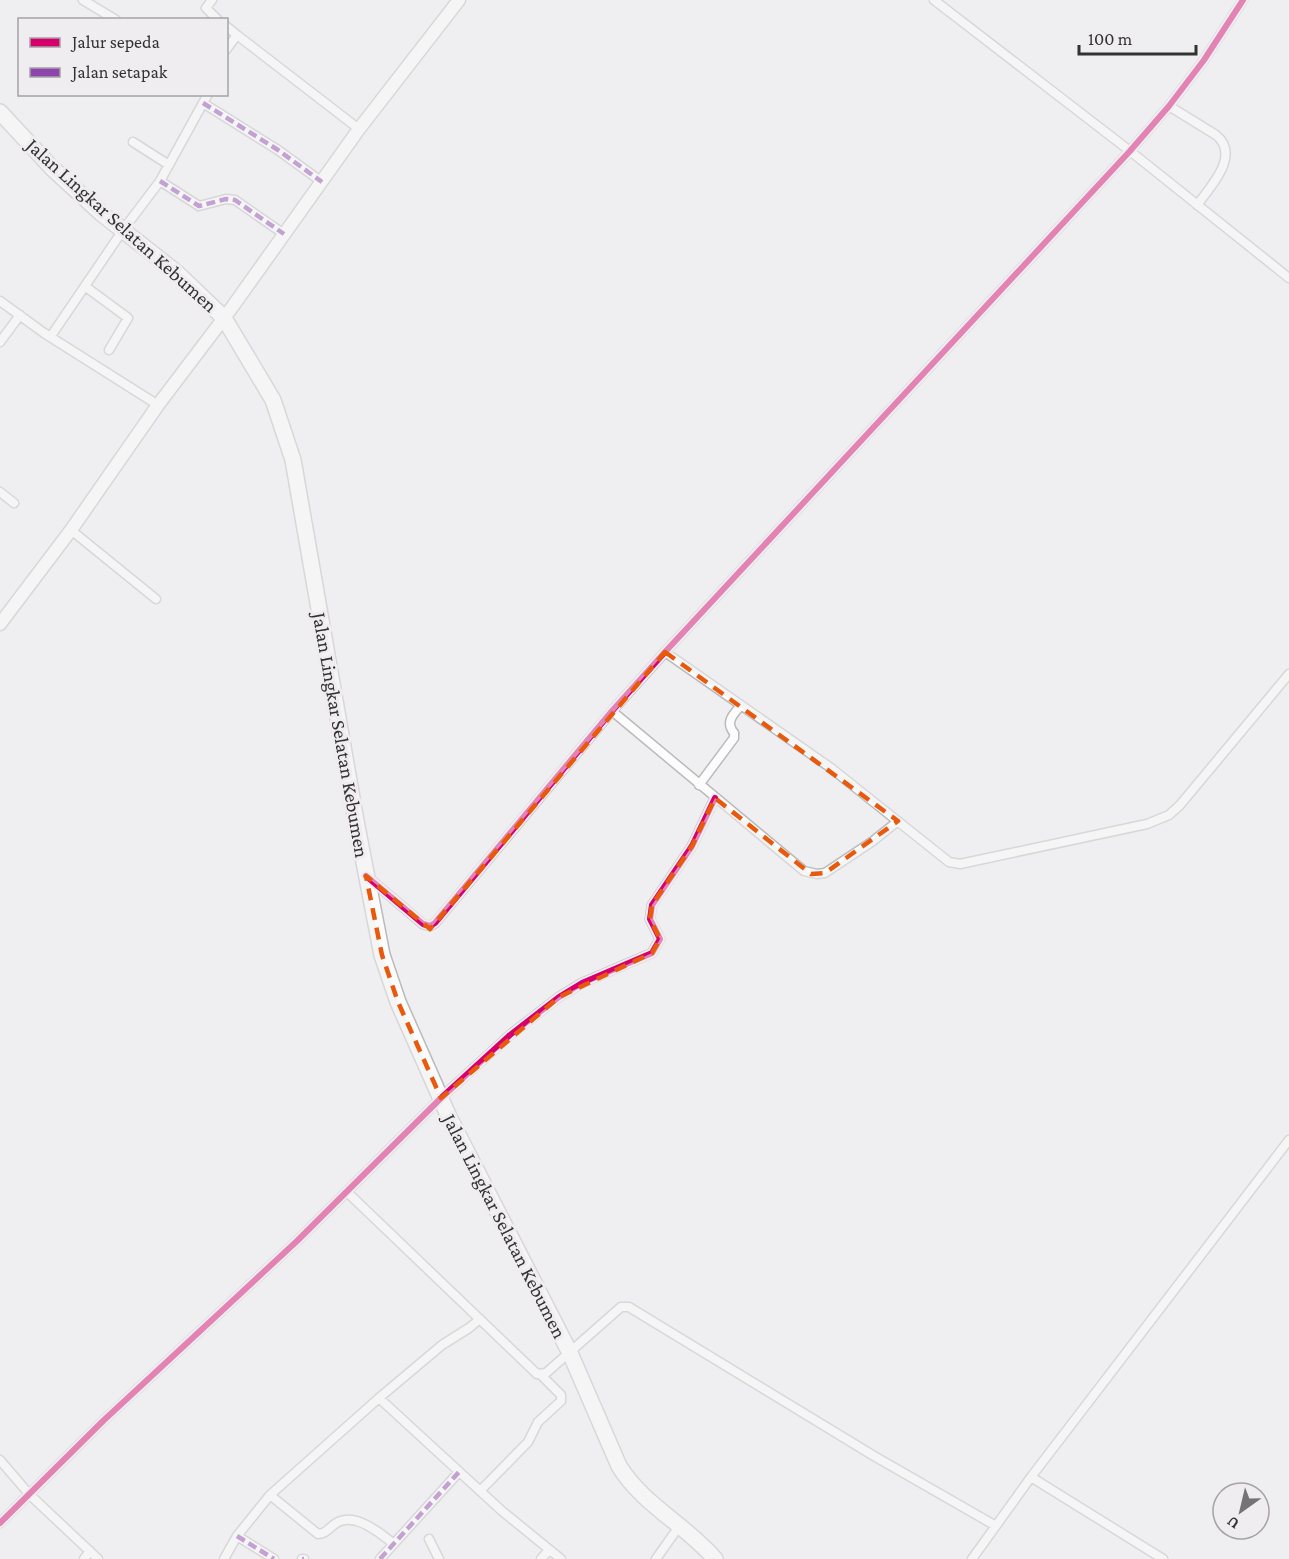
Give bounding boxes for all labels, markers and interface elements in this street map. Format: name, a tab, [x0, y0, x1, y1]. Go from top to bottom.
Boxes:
legend	[18, 18, 228, 96]
scale bar	[1079, 18, 1196, 56]
text: 100 m	[1088, 29, 1133, 49]
text: Jalur sepeda	[70, 32, 160, 52]
text: Jalan setapak	[70, 62, 168, 82]
street label: Jalan Lingkar Selatan Kebumen	[20, 132, 222, 317]
street label: Jalan Lingkar Selatan Kebumen	[307, 609, 373, 860]
street label: Jalan Lingkar Selatan Kebumen	[437, 1108, 571, 1342]
north arrow	[1211, 1481, 1271, 1541]
text: U	[1224, 1513, 1242, 1533]

